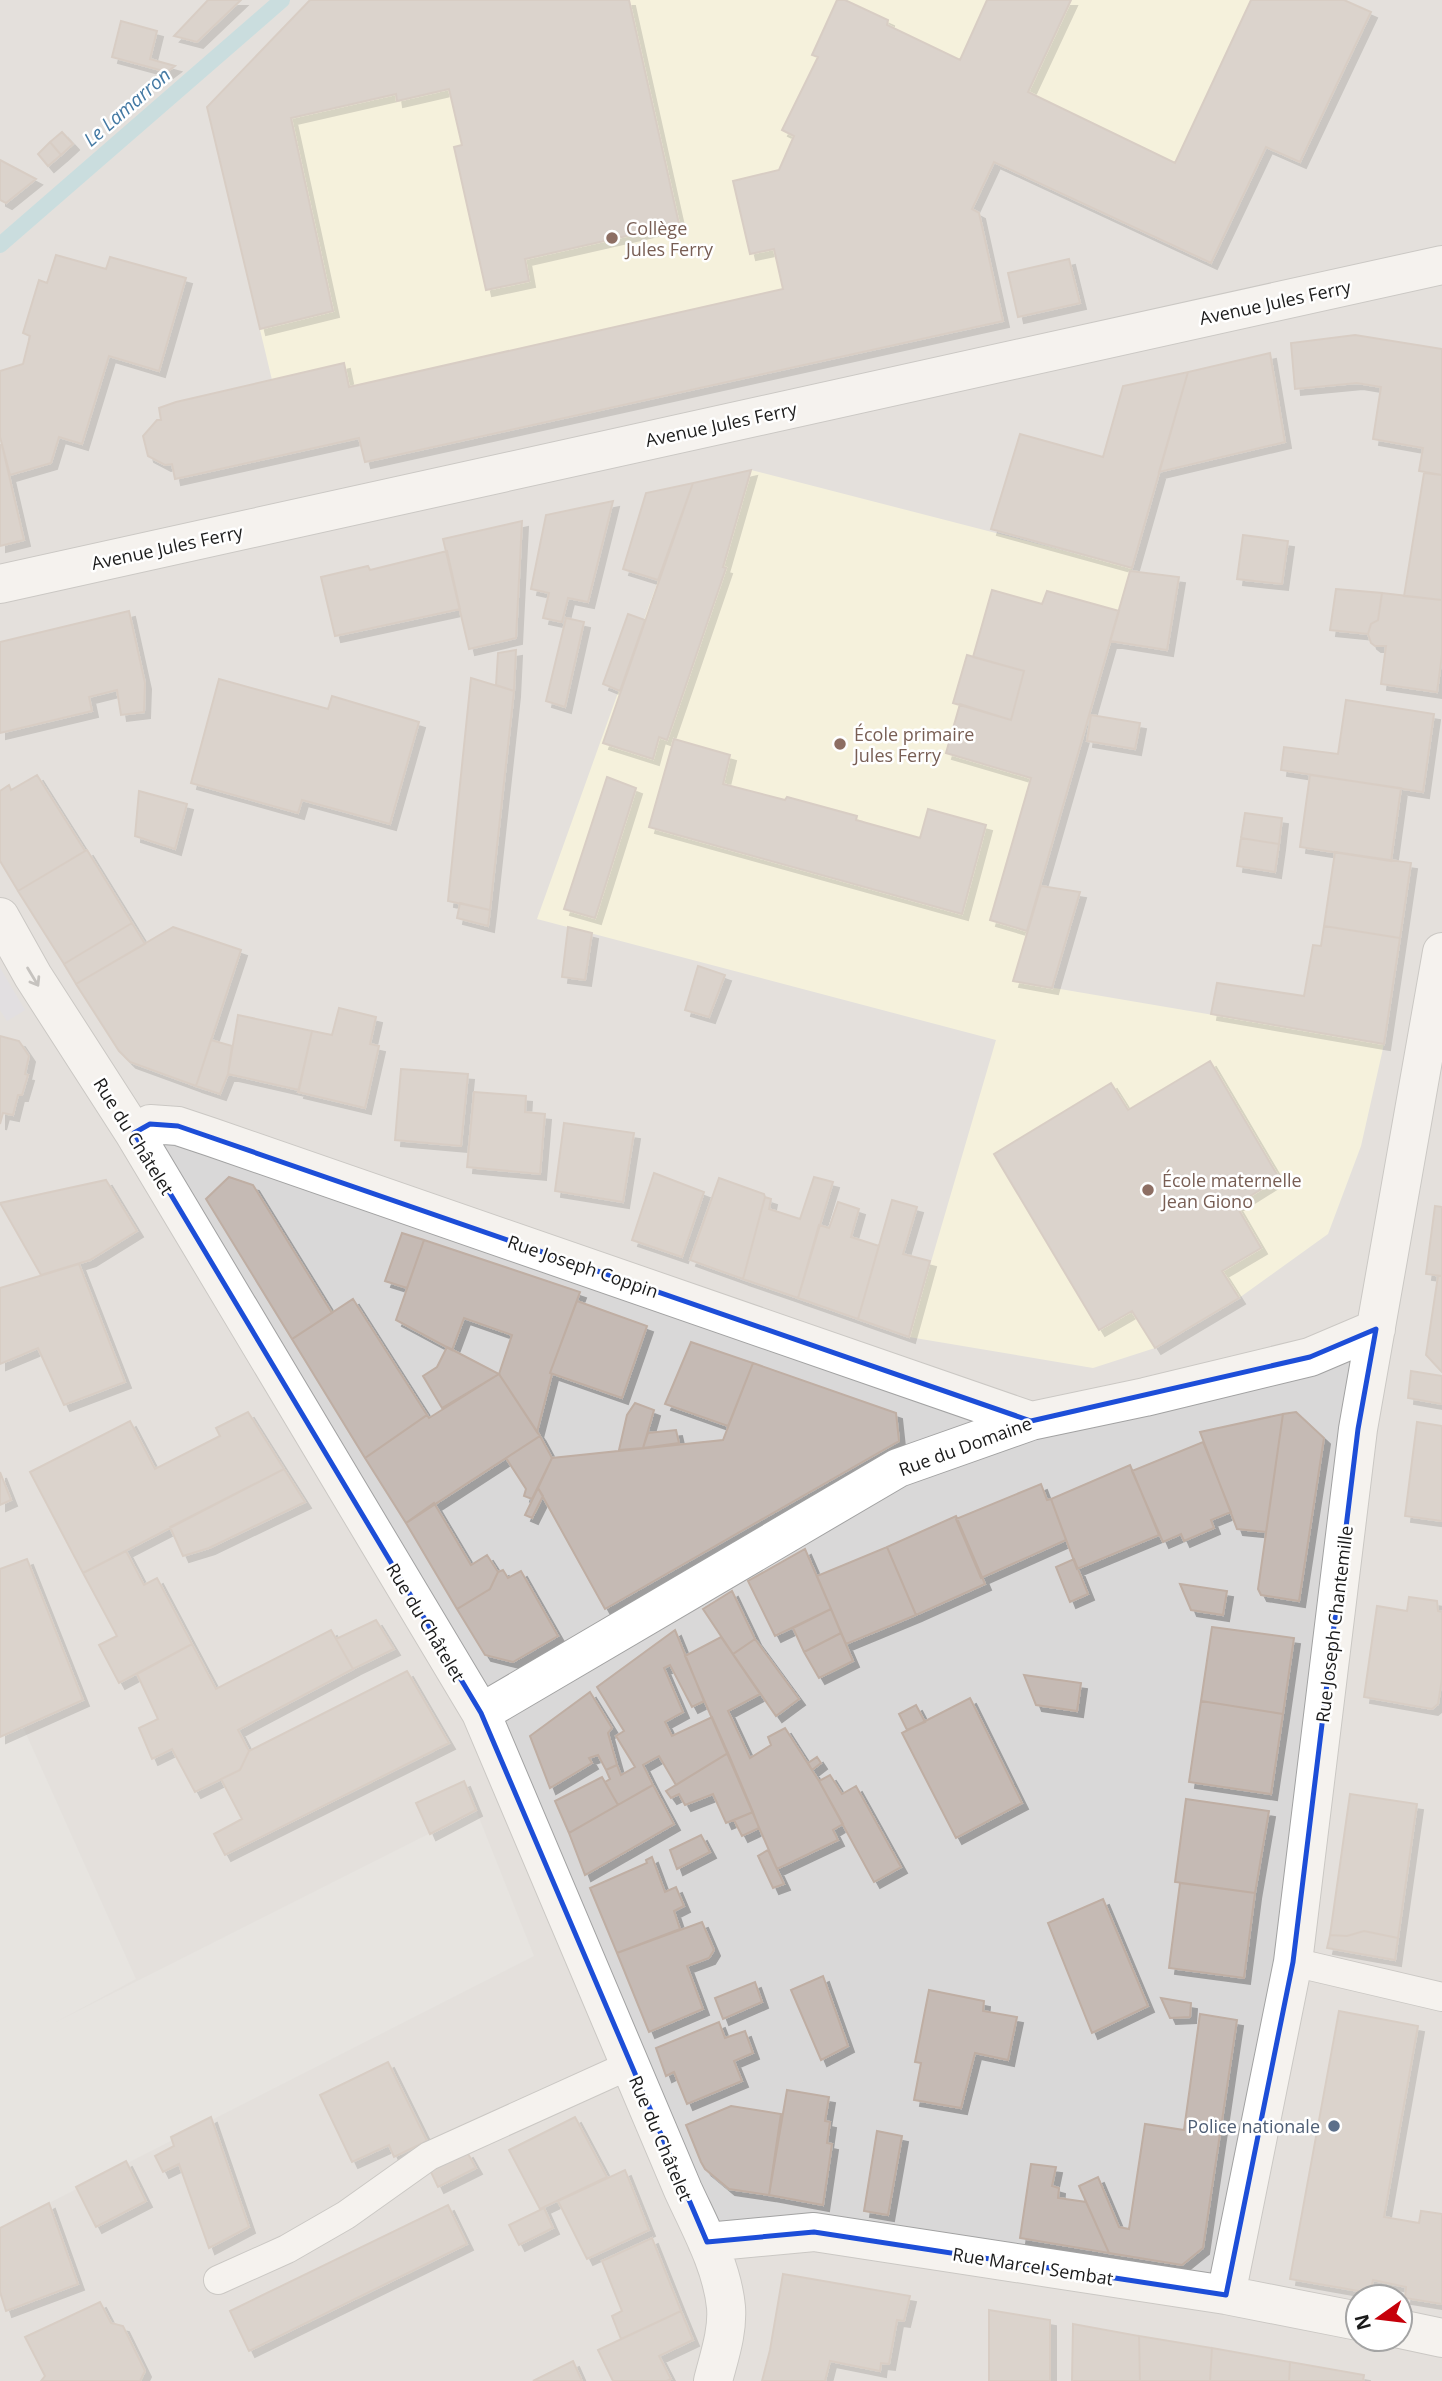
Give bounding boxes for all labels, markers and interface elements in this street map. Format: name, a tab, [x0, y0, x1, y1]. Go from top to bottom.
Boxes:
water label: Le Lamarron	[78, 62, 176, 152]
place label: Collège Jules Ferry	[624, 216, 714, 261]
marker: Collège Jules Ferry	[604, 230, 620, 246]
street label: Avenue Jules Ferry	[1197, 274, 1354, 330]
street label: Avenue Jules Ferry	[643, 396, 800, 452]
street label: Avenue Jules Ferry	[89, 519, 246, 575]
place label: École primaire Jules Ferry	[852, 722, 974, 767]
marker: École primaire Jules Ferry	[832, 736, 848, 752]
one-way arrow	[26, 966, 40, 986]
street label: Rue du Châtelet	[88, 1073, 180, 1199]
place label: École maternelle Jean Giono	[1160, 1168, 1302, 1213]
marker: École maternelle Jean Giono	[1140, 1182, 1156, 1198]
street label: Rue Joseph Coppin	[505, 1229, 661, 1303]
street label: Rue du Domaine	[895, 1411, 1035, 1481]
street label: Rue Joseph Chantemille	[1310, 1524, 1358, 1724]
street label: Rue du Châtelet	[381, 1559, 471, 1685]
street label: Rue du Châtelet	[624, 2072, 698, 2204]
place label: Police nationale	[1187, 2114, 1320, 2138]
marker: Police nationale	[1326, 2118, 1342, 2134]
street label: Rue Marcel Sembat	[951, 2241, 1115, 2291]
north arrow	[1344, 2283, 1414, 2353]
text: N	[1348, 2311, 1377, 2333]

